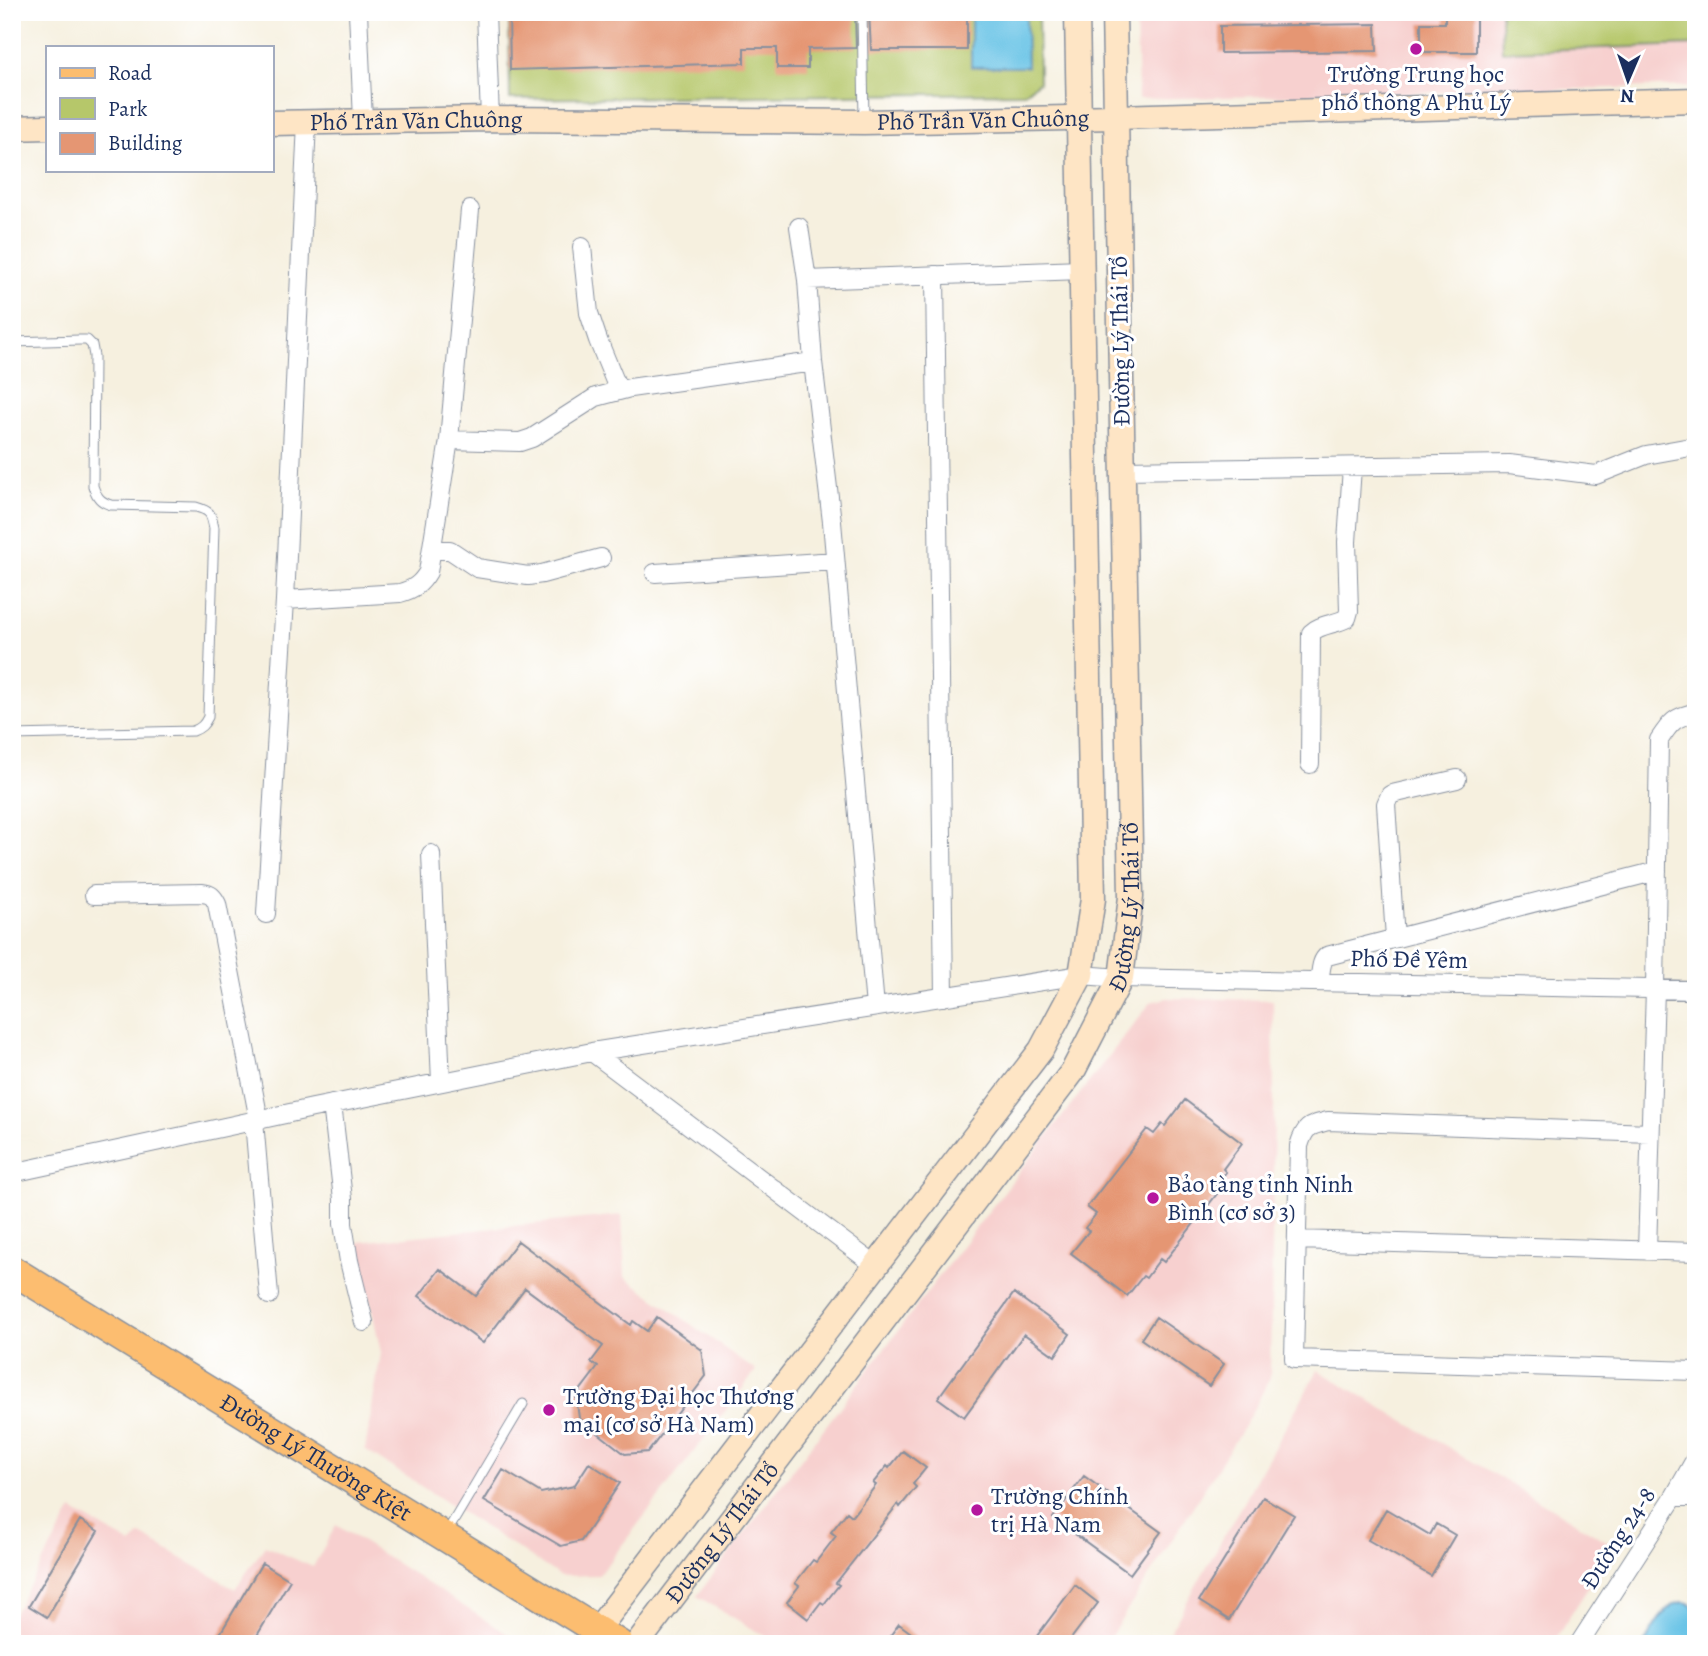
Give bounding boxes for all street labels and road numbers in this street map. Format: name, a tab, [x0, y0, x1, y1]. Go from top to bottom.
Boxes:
street label: Phố Trần Văn Chuông	[876, 102, 1090, 138]
street label: Phố Trần Văn Chuông	[309, 103, 523, 138]
street label: Đường Lý Thái Tổ	[1103, 256, 1137, 426]
street label: Đường Lý Thái Tổ	[1100, 822, 1147, 998]
street label: Phố Đề Yêm	[1350, 942, 1468, 976]
street label: Đường Lý Thường Kiệt	[214, 1386, 418, 1529]
street label: Đường Lý Thái Tổ	[658, 1455, 786, 1610]
street label: Đường 24-8	[1573, 1481, 1663, 1595]

